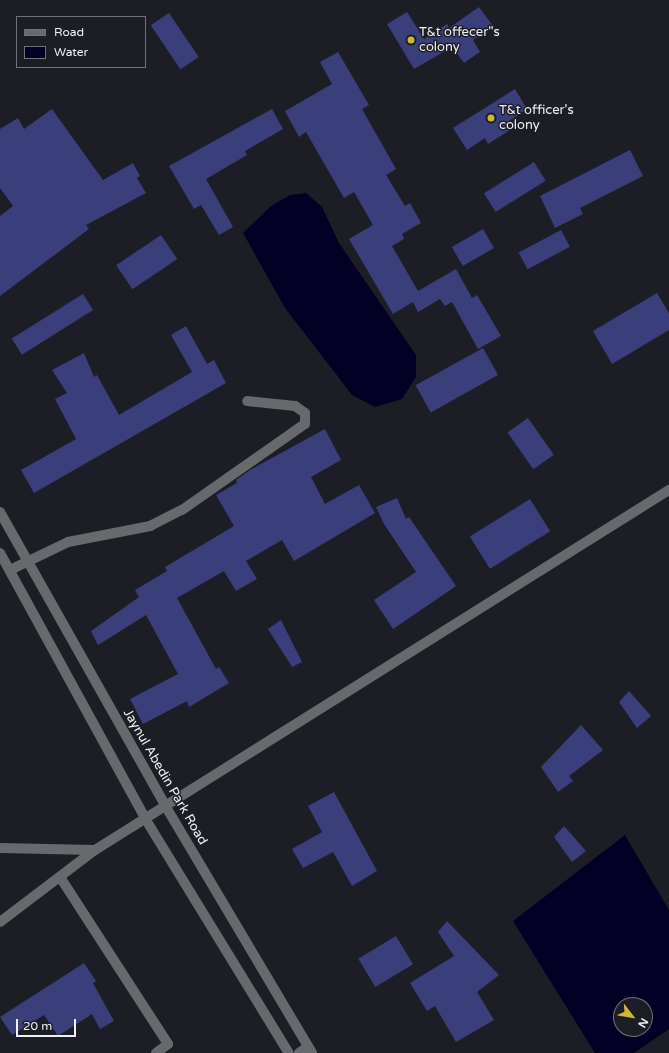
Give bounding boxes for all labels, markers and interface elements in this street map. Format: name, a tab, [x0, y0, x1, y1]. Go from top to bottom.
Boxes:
legend	[16, 16, 146, 68]
text: Road	[54, 25, 84, 39]
place label: T&t offecer"s colony	[419, 25, 500, 56]
marker: T&t offecer"s colony	[406, 35, 416, 45]
text: Water	[54, 45, 88, 59]
place label: T&t officer's colony	[499, 103, 574, 134]
marker: T&t officer's colony	[486, 113, 496, 123]
street label: Jaynul Abedin Park Road	[120, 706, 210, 848]
north arrow	[613, 997, 653, 1037]
scale bar	[18, 1011, 78, 1037]
text: N	[635, 1016, 651, 1030]
text: 20 m	[23, 1019, 52, 1033]

